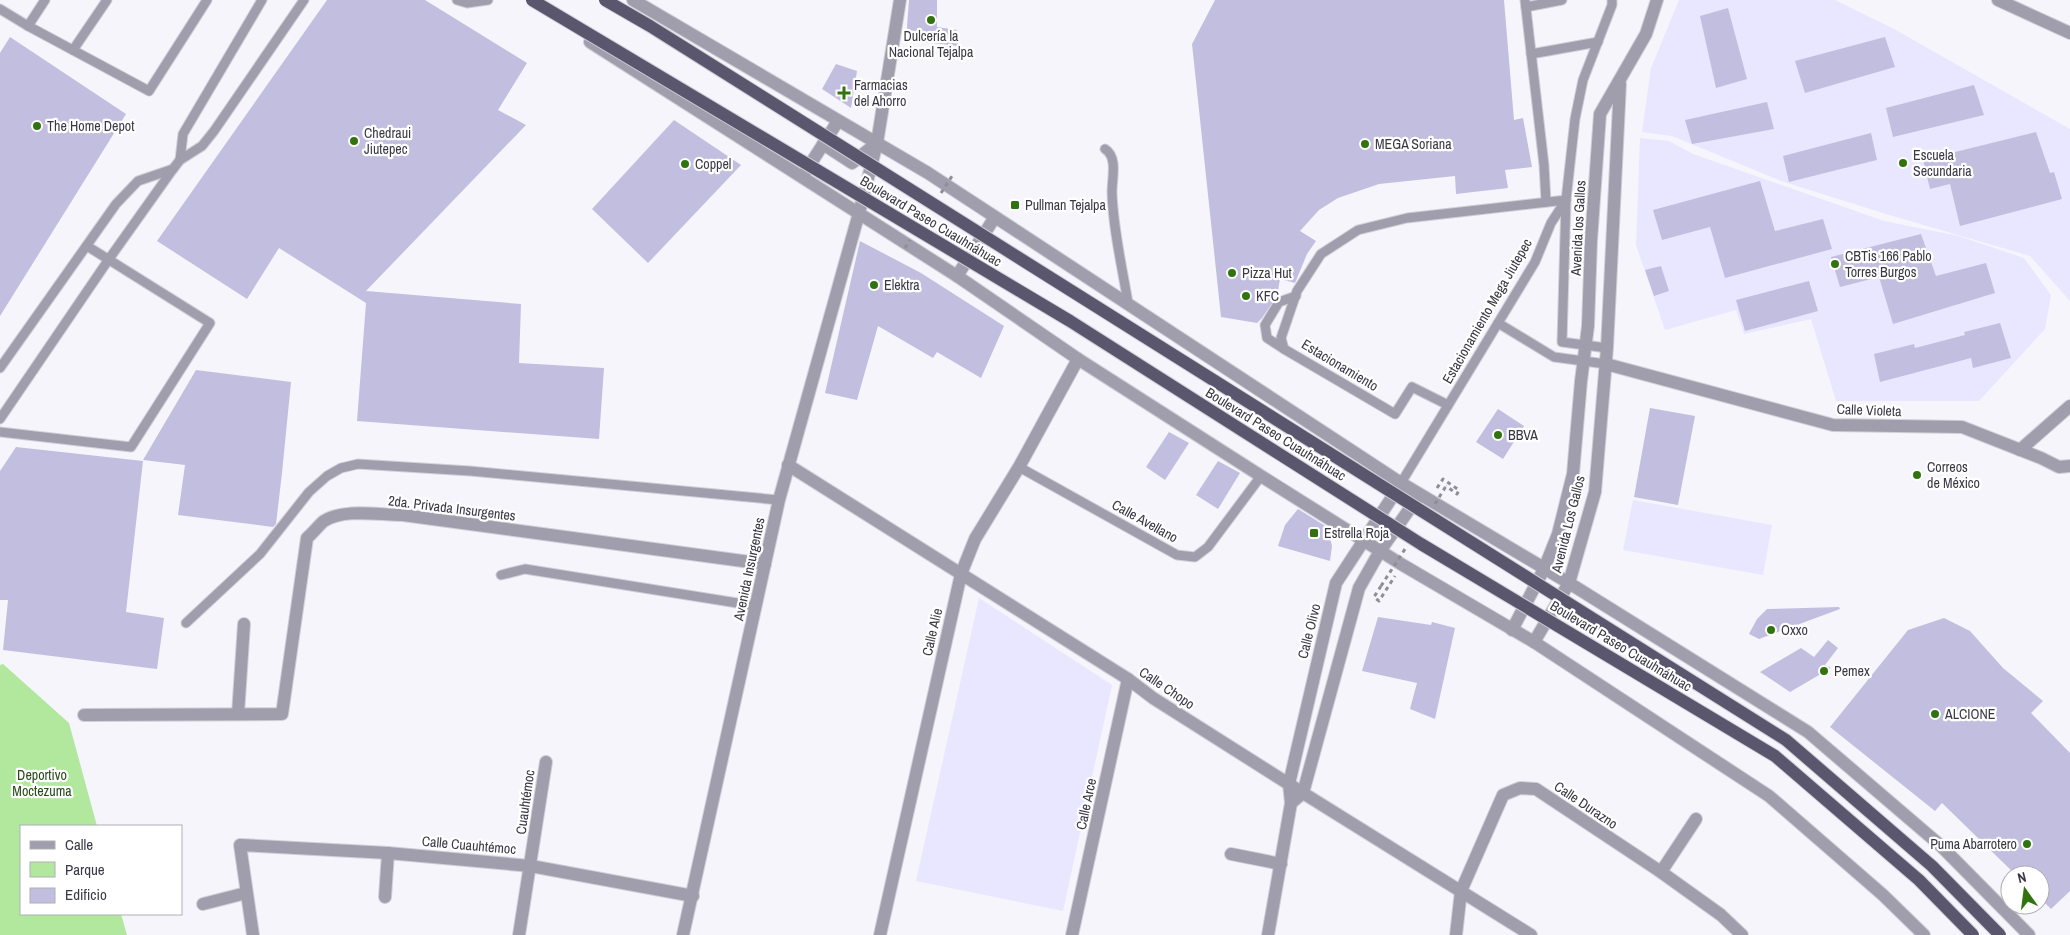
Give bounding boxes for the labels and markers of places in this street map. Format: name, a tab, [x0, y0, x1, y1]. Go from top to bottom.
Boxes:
marker: Dulcería la Nacional Tejalpa	[925, 14, 937, 26]
place label: Dulcería la Nacional Tejalpa	[889, 27, 974, 61]
place label: Farmacias del Ahorro	[854, 76, 908, 110]
marker: Farmacias del Ahorro	[838, 87, 850, 99]
place label: The Home Depot	[47, 117, 134, 135]
marker: The Home Depot	[31, 120, 43, 132]
place label: Chedraui Jiutepec	[364, 124, 411, 158]
marker: Chedraui Jiutepec	[348, 135, 360, 147]
place label: MEGA Soriana	[1375, 135, 1452, 153]
marker: MEGA Soriana	[1359, 138, 1371, 150]
place label: Escuela Secundaria	[1913, 146, 1972, 180]
place label: Coppel	[695, 155, 731, 173]
marker: Escuela Secundaria	[1897, 157, 1909, 169]
marker: Coppel	[679, 158, 691, 170]
place label: Pullman Tejalpa	[1025, 196, 1106, 214]
marker: Pullman Tejalpa	[1009, 199, 1021, 211]
place label: CBTis 166 Pablo Torres Burgos	[1845, 247, 1932, 281]
marker: CBTis 166 Pablo Torres Burgos	[1829, 258, 1841, 270]
place label: Pizza Hut	[1242, 264, 1292, 282]
marker: Pizza Hut	[1226, 267, 1238, 279]
place label: Elektra	[884, 276, 920, 294]
marker: Elektra	[868, 279, 880, 291]
place label: KFC	[1256, 287, 1279, 305]
marker: KFC	[1240, 290, 1252, 302]
place label: BBVA	[1508, 426, 1538, 444]
marker: BBVA	[1492, 429, 1504, 441]
place label: Correos de México	[1927, 458, 1980, 492]
marker: Correos de México	[1911, 469, 1923, 481]
place label: Estrella Roja	[1324, 524, 1390, 542]
marker: Estrella Roja	[1308, 527, 1320, 539]
place label: Oxxo	[1781, 621, 1808, 639]
marker: Oxxo	[1765, 624, 1777, 636]
place label: Pemex	[1834, 662, 1870, 680]
marker: Pemex	[1818, 665, 1830, 677]
place label: ALCIONE	[1944, 705, 1995, 723]
marker: ALCIONE	[1929, 708, 1941, 720]
place label: Puma Abarrotero	[1930, 835, 2017, 853]
marker: Puma Abarrotero	[2021, 838, 2033, 850]

